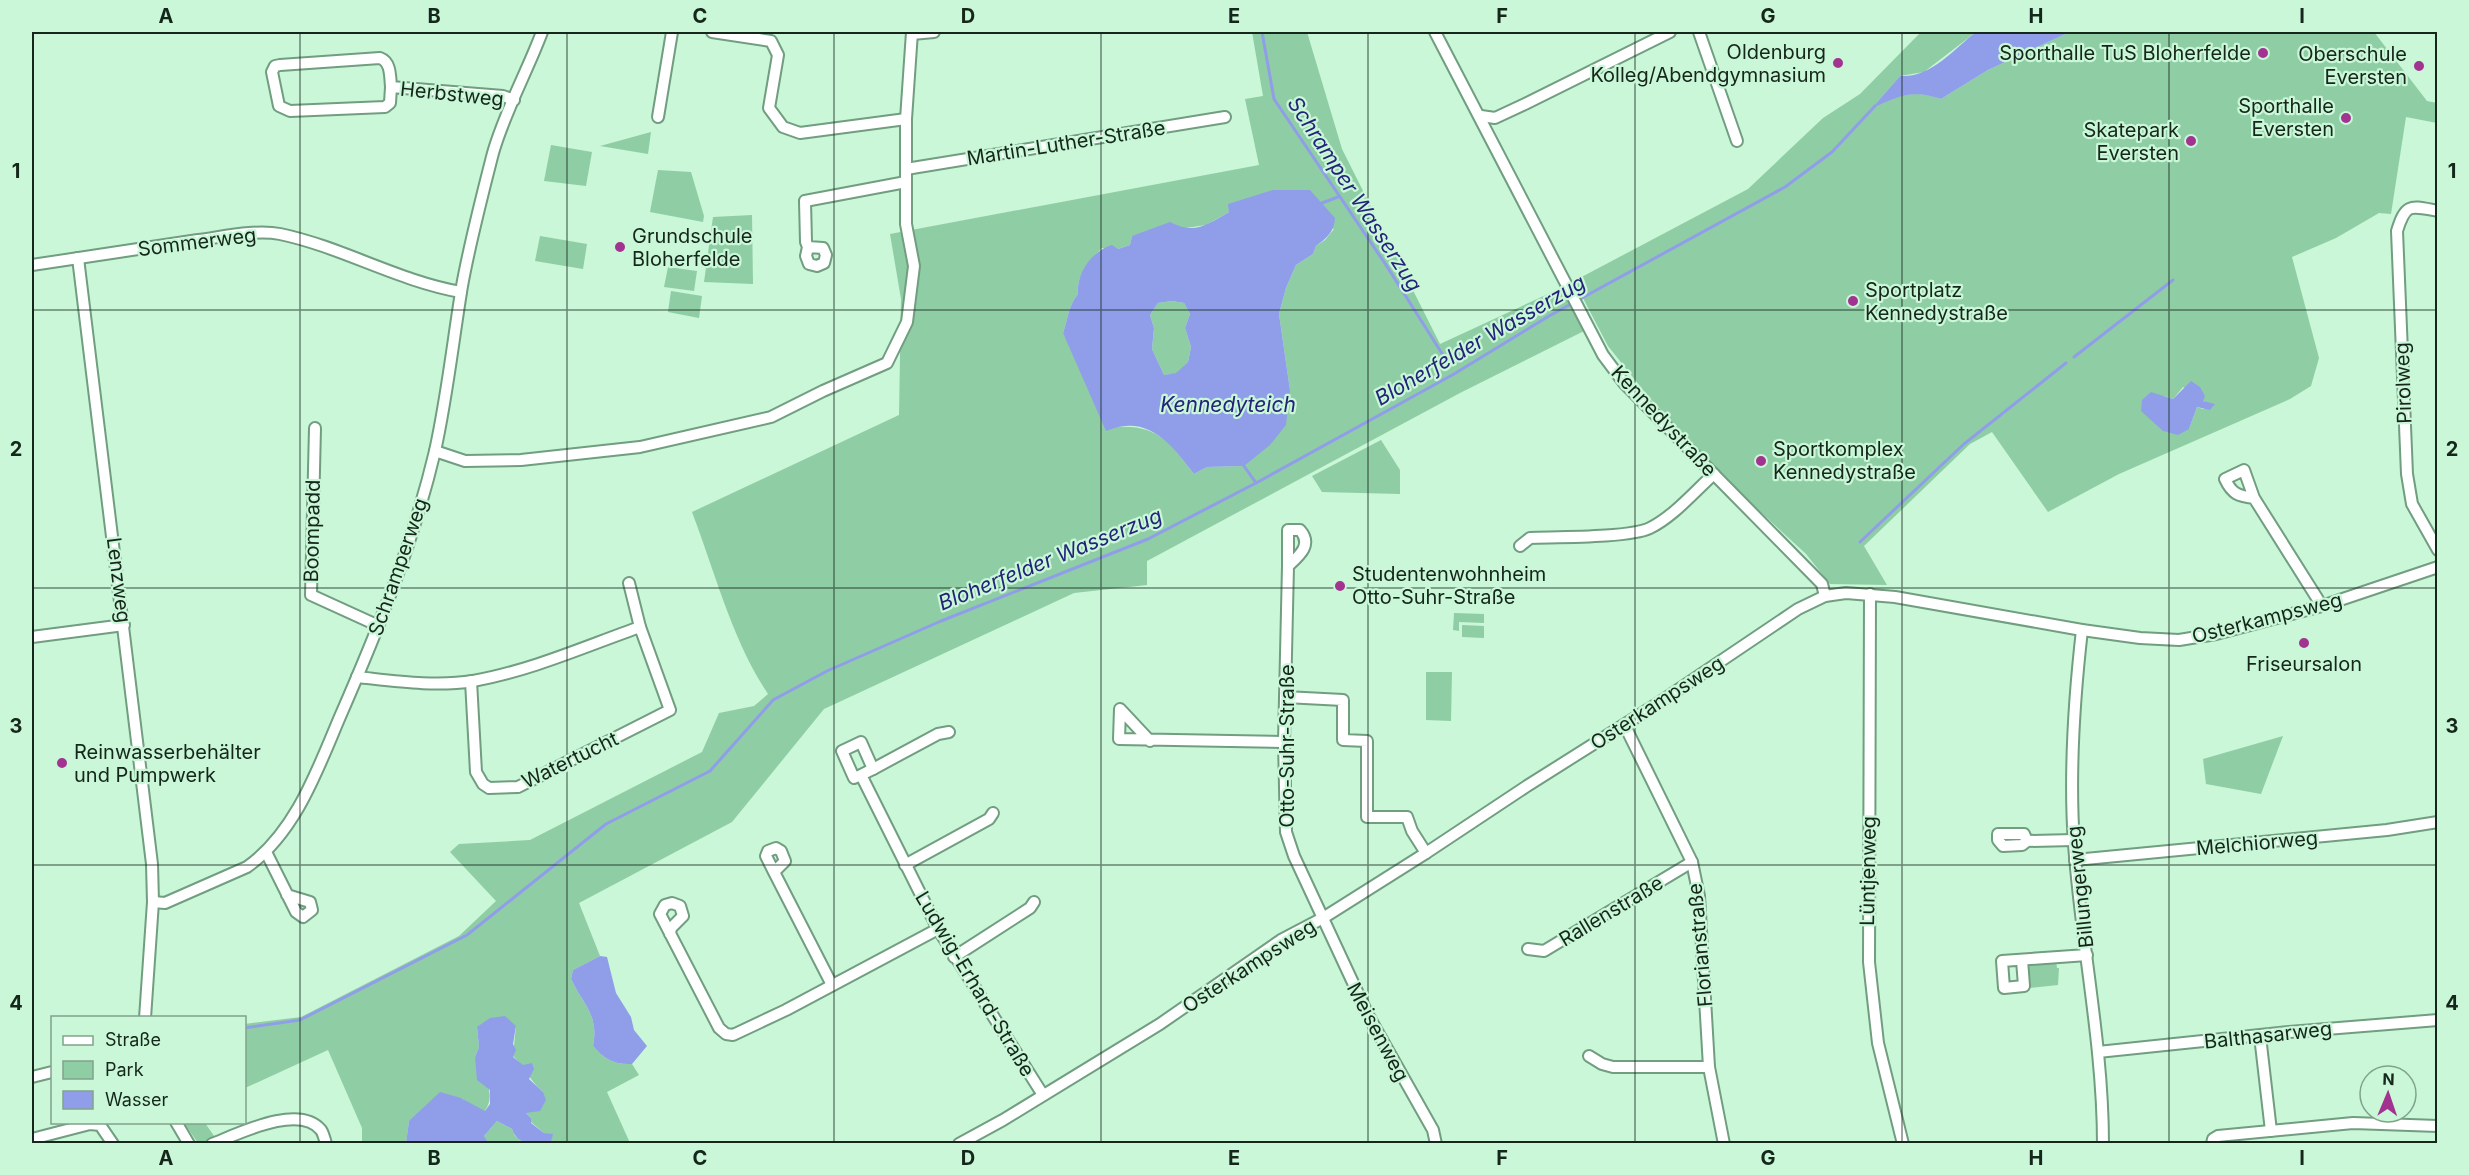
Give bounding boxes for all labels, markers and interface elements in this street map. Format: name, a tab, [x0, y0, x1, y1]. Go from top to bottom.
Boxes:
text: A	[159, 4, 174, 28]
text: B	[427, 4, 441, 28]
text: C	[693, 4, 707, 28]
text: D	[961, 4, 975, 28]
text: E	[1228, 4, 1240, 28]
text: F	[1496, 4, 1508, 28]
text: G	[1760, 4, 1776, 28]
text: H	[2029, 4, 2043, 28]
text: I	[2299, 4, 2305, 28]
place label: Oldenburg Kolleg/Abendgymnasium	[1590, 40, 1826, 87]
place label: Sporthalle TuS Bloherfelde	[1999, 41, 2251, 65]
place label: Oberschule Eversten	[2298, 42, 2407, 89]
marker: Sporthalle TuS Bloherfelde	[2256, 46, 2270, 60]
marker: Oldenburg Kolleg/Abendgymnasium	[1831, 56, 1845, 70]
marker: Oberschule Eversten	[2412, 59, 2426, 73]
street label: Herbstweg	[399, 77, 505, 111]
water label: Schramper Wasserzug	[1283, 92, 1427, 296]
place label: Sporthalle Eversten	[2238, 94, 2334, 141]
marker: Sporthalle Eversten	[2339, 111, 2353, 125]
street label: Martin-Luther-Straße	[965, 115, 1167, 171]
place label: Skatepark Eversten	[2083, 118, 2179, 165]
marker: Skatepark Eversten	[2184, 134, 2198, 148]
text: 1	[12, 159, 20, 183]
text: 1	[2448, 159, 2456, 183]
street label: Sommerweg	[136, 223, 258, 261]
place label: Grundschule Bloherfelde	[632, 224, 752, 271]
marker: Grundschule Bloherfelde	[613, 240, 627, 254]
water label: Bloherfelder Wasserzug	[1370, 269, 1590, 411]
place label: Sportplatz Kennedystraße	[1865, 278, 2008, 325]
marker: Sportplatz Kennedystraße	[1846, 294, 1860, 308]
street label: Pirolweg	[2390, 342, 2416, 424]
street label: Kennedystraße	[1606, 361, 1722, 481]
water label: Kennedyteich	[1160, 392, 1296, 417]
text: 2	[10, 437, 22, 461]
place label: Sportkomplex Kennedystraße	[1773, 437, 1916, 484]
text: 2	[2446, 437, 2458, 461]
marker: Sportkomplex Kennedystraße	[1754, 454, 1768, 468]
street label: Boompadd	[299, 479, 325, 583]
street label: Schramperweg	[363, 495, 433, 639]
water label: Bloherfelder Wasserzug	[935, 503, 1166, 615]
street label: Lenzweg	[102, 536, 136, 624]
place label: Studentenwohnheim Otto-Suhr-Straße	[1352, 562, 1546, 609]
marker: Studentenwohnheim Otto-Suhr-Straße	[1333, 579, 1347, 593]
street label: Osterkampsweg	[2189, 588, 2345, 648]
marker: Friseursalon	[2297, 636, 2311, 650]
street label: Osterkampsweg	[1586, 651, 1728, 755]
place label: Friseursalon	[2246, 652, 2362, 676]
street label: Otto-Suhr-Straße	[1275, 664, 1299, 828]
text: 3	[10, 714, 22, 738]
text: 3	[2446, 714, 2458, 738]
street label: Watertucht	[518, 726, 622, 794]
place label: Reinwasserbehälter und Pumpwerk	[74, 740, 261, 787]
marker: Reinwasserbehälter und Pumpwerk	[55, 756, 69, 770]
street label: Lüntjenweg	[1855, 816, 1881, 926]
street label: Billungerweg	[2062, 825, 2098, 949]
street label: Melchiorweg	[2195, 826, 2319, 860]
street label: Rallenstraße	[1555, 871, 1667, 951]
street label: Florianstraße	[1683, 882, 1717, 1008]
street label: Ludwig-Erhard-Straße	[910, 887, 1040, 1081]
street label: Osterkampsweg	[1178, 914, 1320, 1018]
street label: Meisenweg	[1342, 978, 1414, 1086]
text: 4	[9, 991, 23, 1015]
text: 4	[2445, 991, 2459, 1015]
legend	[51, 1016, 246, 1124]
street label: Balthasarweg	[2203, 1016, 2333, 1054]
text: Straße	[105, 1029, 161, 1050]
text: Park	[105, 1059, 144, 1080]
north arrow	[2358, 1064, 2418, 1124]
text: N	[2382, 1069, 2395, 1089]
text: Wasser	[105, 1089, 168, 1110]
text: A	[159, 1146, 174, 1170]
text: B	[427, 1146, 441, 1170]
text: C	[693, 1146, 707, 1170]
text: D	[961, 1146, 975, 1170]
text: E	[1228, 1146, 1240, 1170]
text: F	[1496, 1146, 1508, 1170]
text: G	[1760, 1146, 1776, 1170]
text: H	[2029, 1146, 2043, 1170]
text: I	[2299, 1146, 2305, 1170]

